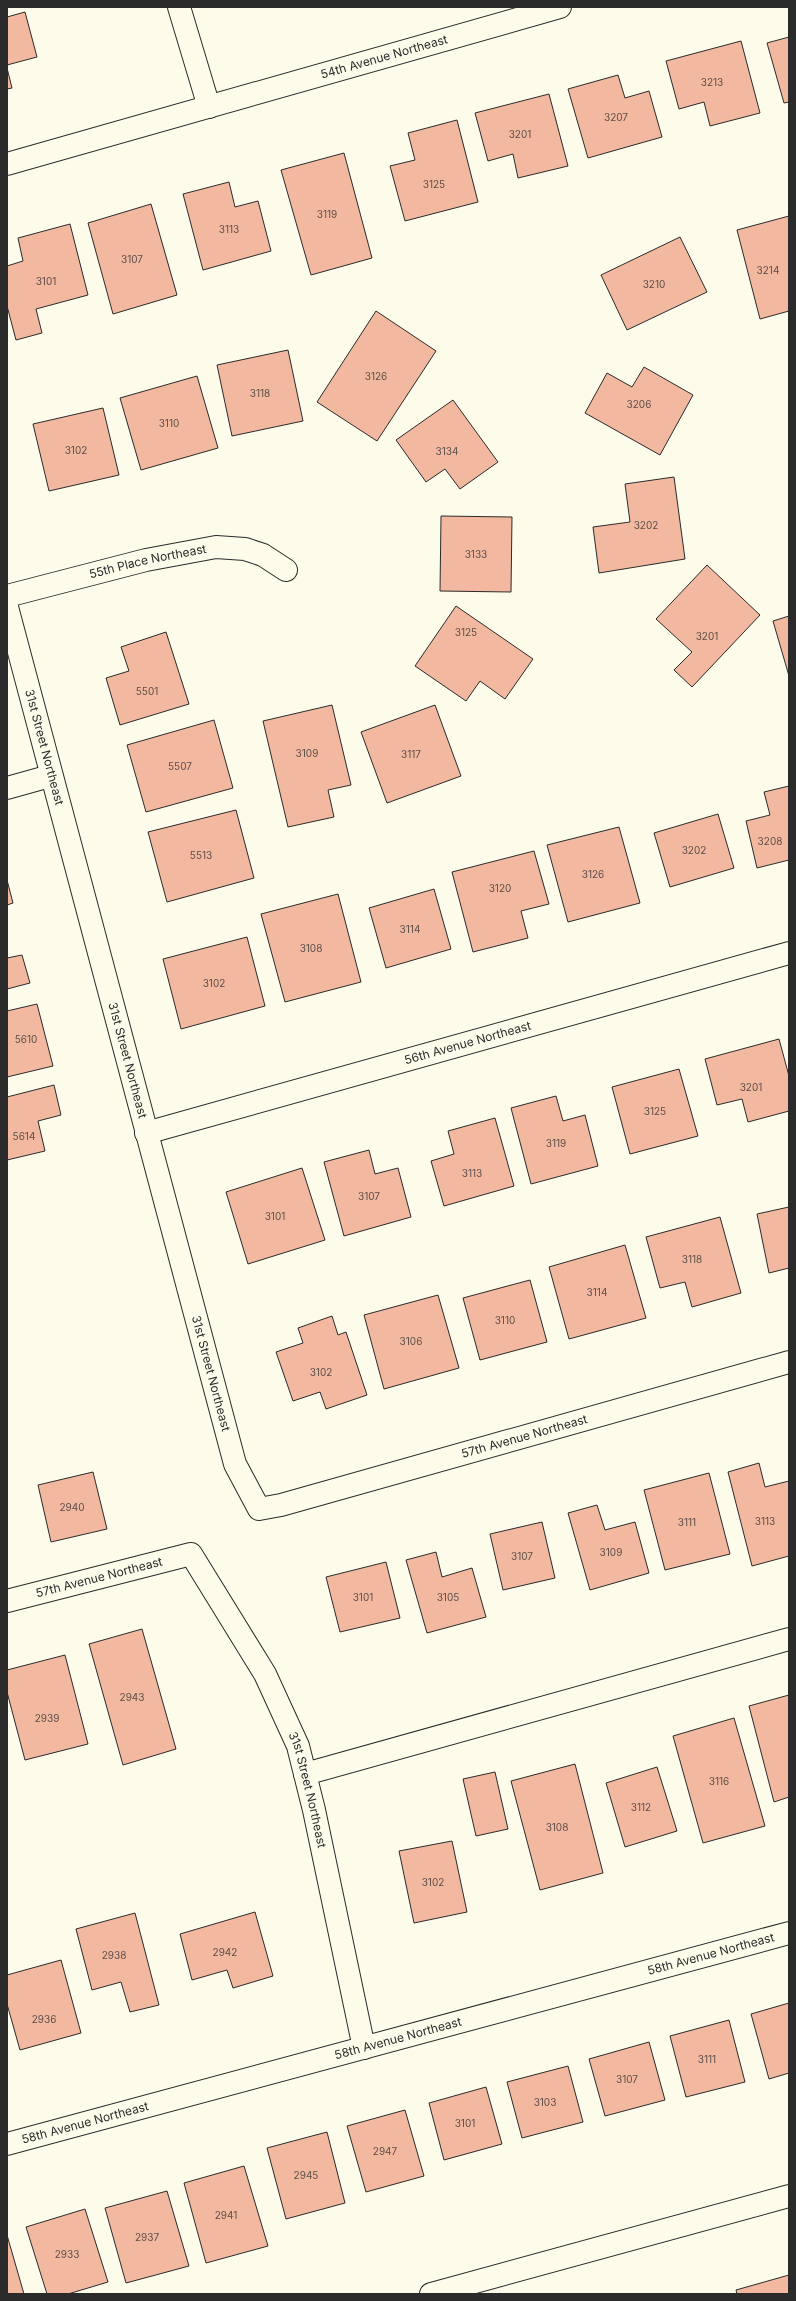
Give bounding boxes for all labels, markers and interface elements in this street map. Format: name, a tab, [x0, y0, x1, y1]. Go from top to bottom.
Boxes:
street label: 54th Avenue Northeast	[319, 31, 449, 82]
house number: 3213	[701, 76, 723, 88]
house number: 3207	[604, 111, 628, 123]
house number: 3201	[509, 128, 531, 140]
house number: 3125	[423, 178, 445, 190]
house number: 3119	[317, 208, 337, 220]
house number: 3113	[219, 223, 239, 235]
house number: 3107	[121, 253, 143, 265]
house number: 3214	[757, 264, 779, 276]
house number: 3101	[36, 275, 56, 287]
house number: 3210	[643, 278, 665, 290]
house number: 3126	[365, 370, 387, 382]
house number: 3118	[250, 387, 270, 399]
house number: 3206	[627, 398, 651, 410]
house number: 3110	[159, 417, 179, 429]
house number: 3102	[65, 444, 87, 456]
house number: 3134	[436, 445, 458, 457]
house number: 3202	[634, 519, 658, 531]
street label: 55th Place Northeast	[87, 541, 208, 581]
house number: 3133	[465, 548, 487, 560]
house number: 3125	[455, 626, 477, 638]
house number: 3201	[696, 630, 718, 642]
house number: 5501	[136, 685, 158, 697]
street label: 31st Street Northeast	[22, 687, 67, 807]
house number: 3109	[296, 747, 318, 759]
house number: 3117	[401, 748, 421, 760]
house number: 5507	[168, 760, 192, 772]
house number: 3208	[758, 835, 782, 847]
house number: 3202	[682, 844, 706, 856]
house number: 5513	[190, 849, 212, 861]
house number: 3126	[582, 868, 604, 880]
house number: 3120	[489, 882, 511, 894]
house number: 3114	[400, 923, 420, 935]
house number: 3108	[300, 942, 322, 954]
house number: 3102	[203, 977, 225, 989]
street label: 31st Street Northeast	[105, 1000, 151, 1120]
street label: 56th Avenue Northeast	[402, 1018, 533, 1067]
house number: 5610	[15, 1033, 37, 1045]
house number: 3201	[740, 1081, 762, 1093]
house number: 3125	[644, 1105, 666, 1117]
house number: 5614	[13, 1130, 35, 1142]
house number: 3119	[546, 1137, 566, 1149]
house number: 3113	[462, 1167, 482, 1179]
house number: 3107	[358, 1190, 380, 1202]
house number: 3101	[265, 1210, 285, 1222]
house number: 3118	[682, 1253, 702, 1265]
house number: 3114	[587, 1286, 607, 1298]
street label: 31st Street Northeast	[189, 1314, 234, 1433]
house number: 3110	[495, 1314, 515, 1326]
house number: 3106	[400, 1335, 422, 1347]
house number: 3102	[310, 1366, 332, 1378]
street label: 57th Avenue Northeast	[460, 1411, 589, 1461]
house number: 2940	[59, 1501, 85, 1513]
house number: 3113	[755, 1515, 775, 1527]
house number: 3111	[678, 1516, 696, 1528]
house number: 3109	[600, 1546, 622, 1558]
house number: 3107	[511, 1550, 533, 1562]
street label: 57th Avenue Northeast	[34, 1554, 164, 1600]
house number: 3101	[353, 1591, 373, 1603]
house number: 3105	[437, 1591, 459, 1603]
house number: 2943	[120, 1691, 144, 1703]
house number: 2939	[35, 1712, 59, 1724]
street label: 31st Street Northeast	[285, 1729, 330, 1849]
house number: 3116	[709, 1775, 729, 1787]
house number: 3112	[631, 1801, 651, 1813]
house number: 3108	[546, 1821, 568, 1833]
house number: 3102	[422, 1876, 444, 1888]
street label: 58th Avenue Northeast	[646, 1929, 776, 1978]
house number: 2942	[213, 1946, 237, 1958]
house number: 2938	[102, 1949, 126, 1961]
house number: 2936	[32, 2013, 56, 2025]
street label: 58th Avenue Northeast	[333, 2014, 463, 2062]
house number: 3111	[698, 2053, 716, 2065]
house number: 3107	[616, 2073, 638, 2085]
house number: 3103	[534, 2096, 556, 2108]
street label: 58th Avenue Northeast	[20, 2098, 150, 2147]
house number: 3101	[455, 2117, 475, 2129]
house number: 2947	[373, 2145, 398, 2157]
house number: 2945	[294, 2169, 318, 2181]
house number: 2941	[215, 2209, 237, 2221]
house number: 2937	[135, 2231, 159, 2243]
house number: 2933	[55, 2248, 79, 2260]

